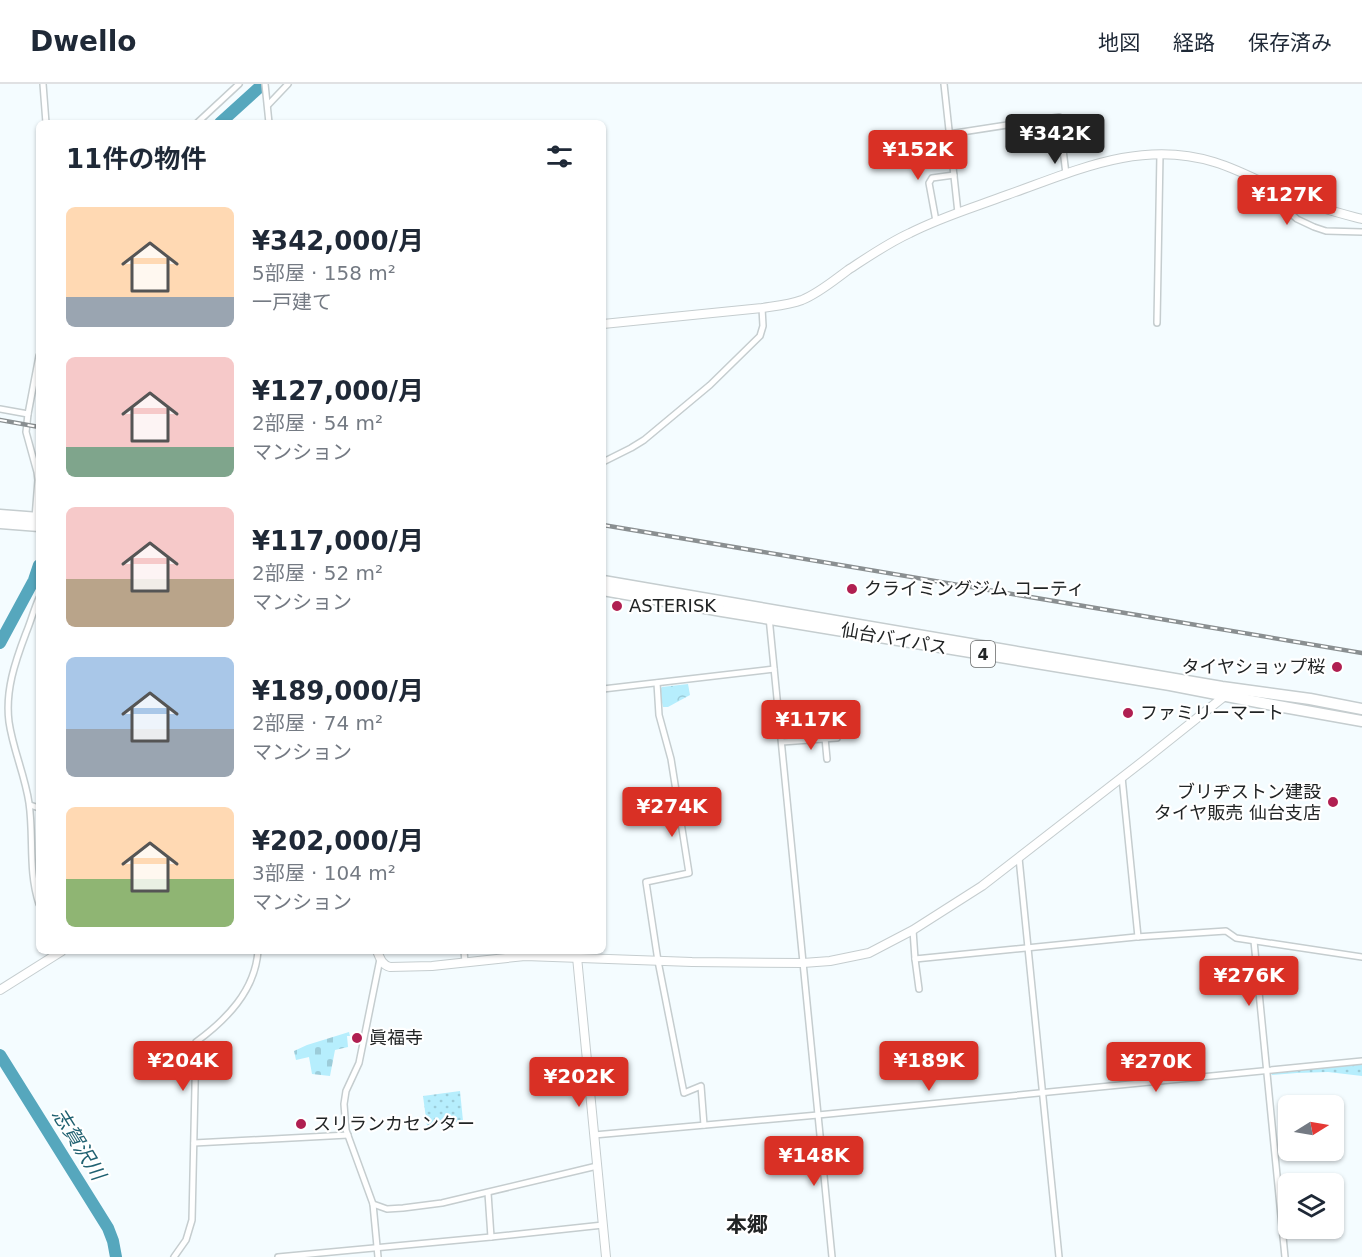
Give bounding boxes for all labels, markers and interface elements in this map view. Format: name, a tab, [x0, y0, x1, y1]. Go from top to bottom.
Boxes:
text: Dwello	[30, 25, 137, 58]
text: 地図	[1098, 31, 1140, 55]
text: 経路	[1173, 31, 1215, 55]
text: 保存済み	[1248, 31, 1332, 55]
pin: ¥342K	[1013, 114, 1097, 165]
text: ¥342K	[1019, 121, 1091, 145]
pin: ¥152K	[876, 130, 960, 181]
text: ¥152K	[882, 137, 954, 161]
icon: filters	[543, 140, 576, 173]
text: 11件の物件	[66, 144, 206, 174]
pin: ¥127K	[1245, 175, 1329, 226]
text: ¥127K	[1251, 182, 1323, 206]
text: ¥342,000/月	[252, 226, 424, 256]
icon: home	[114, 231, 186, 303]
text: 5部屋 · 158 m²	[252, 261, 396, 285]
text: 一戸建て	[252, 290, 332, 314]
text: ¥127,000/月	[252, 376, 424, 406]
icon: home	[114, 381, 186, 453]
text: 2部屋 · 54 m²	[252, 411, 383, 435]
text: マンション	[252, 440, 352, 464]
text: ¥117,000/月	[252, 526, 424, 556]
icon: home	[114, 531, 186, 603]
text: 2部屋 · 52 m²	[252, 561, 383, 585]
place label: クライミングジム コーティ	[864, 578, 1085, 599]
marker: クライミングジム コーティ	[845, 582, 859, 596]
text: マンション	[252, 590, 352, 614]
place label: ASTERISK	[629, 595, 717, 616]
marker: ASTERISK	[610, 599, 624, 613]
street label: 仙台バイパス	[839, 619, 949, 658]
road number: 4	[971, 641, 995, 667]
place label: タイヤショップ桜	[1182, 656, 1325, 677]
marker: タイヤショップ桜	[1330, 660, 1344, 674]
text: ¥189,000/月	[252, 676, 424, 706]
icon: home	[114, 681, 186, 753]
pin: ¥117K	[769, 700, 853, 751]
place label: ファミリーマート	[1140, 702, 1284, 723]
marker: ファミリーマート	[1121, 706, 1135, 720]
text: ¥117K	[775, 707, 847, 731]
text: 2部屋 · 74 m²	[252, 711, 383, 735]
text: マンション	[252, 740, 352, 764]
place label: ブリヂストン建設 タイヤ販売 仙台支店	[1154, 781, 1321, 823]
pin: ¥274K	[630, 787, 714, 838]
text: ¥274K	[636, 794, 708, 818]
marker: ブリヂストン建設 タイヤ販売 仙台支店	[1326, 795, 1340, 809]
text: ¥202,000/月	[252, 826, 424, 856]
icon: home	[114, 831, 186, 903]
text: 3部屋 · 104 m²	[252, 861, 396, 885]
text: マンション	[252, 890, 352, 914]
pin: ¥276K	[1207, 956, 1291, 1007]
text: ¥276K	[1213, 963, 1285, 987]
place label: 眞福寺	[369, 1027, 423, 1048]
marker: 眞福寺	[350, 1031, 364, 1045]
pin: ¥204K	[141, 1041, 225, 1092]
pin: ¥189K	[887, 1041, 971, 1092]
pin: ¥270K	[1114, 1042, 1198, 1093]
text: ¥204K	[147, 1048, 219, 1072]
text: ¥189K	[893, 1048, 965, 1072]
text: ¥270K	[1120, 1049, 1192, 1073]
pin: ¥202K	[537, 1057, 621, 1108]
text: ¥202K	[543, 1064, 615, 1088]
north arrow	[1278, 1095, 1344, 1161]
map controls	[1278, 1095, 1344, 1239]
water label: 志賀沢川	[48, 1104, 111, 1186]
place label: スリランカセンター	[313, 1113, 475, 1134]
marker: スリランカセンター	[294, 1117, 308, 1131]
pin: ¥148K	[772, 1136, 856, 1187]
text: ¥148K	[778, 1143, 850, 1167]
button: layers	[1278, 1173, 1344, 1239]
district label: 本郷	[726, 1213, 768, 1237]

